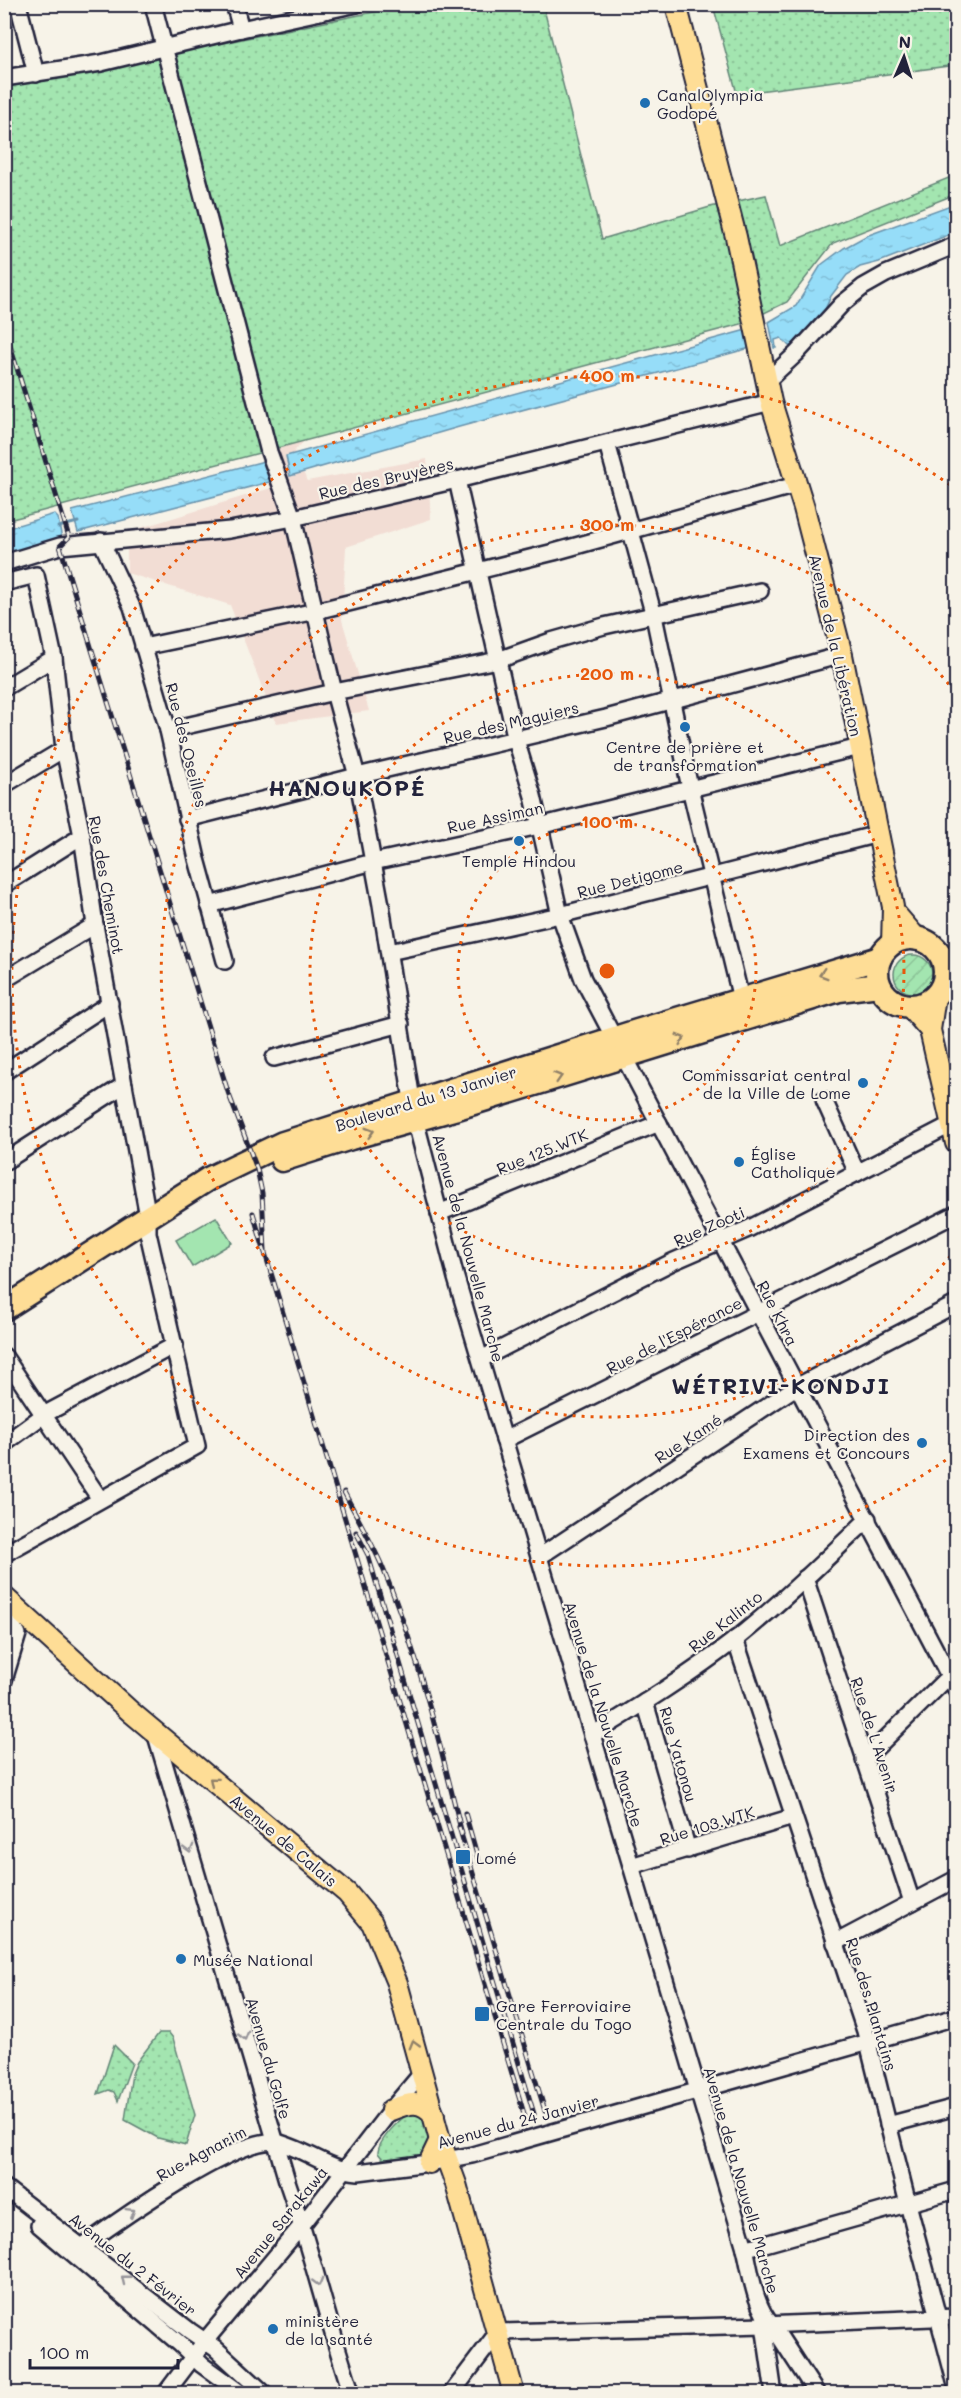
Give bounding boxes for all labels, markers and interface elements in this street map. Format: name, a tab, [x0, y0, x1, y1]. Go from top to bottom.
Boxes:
north arrow	[874, 27, 934, 87]
text: N	[898, 31, 911, 52]
place label: CanalOlympia Godopé	[657, 84, 764, 123]
marker: CanalOlympia Godopé	[638, 96, 652, 110]
text: 400 m	[579, 363, 635, 387]
street label: Rue des Bruyères	[317, 452, 455, 504]
text: 300 m	[580, 512, 634, 536]
street label: Avenue de la Libération	[805, 552, 867, 738]
text: 200 m	[580, 661, 634, 685]
street label: Rue des Oseilles	[161, 680, 213, 810]
street label: Rue des Maguiers	[441, 696, 581, 748]
marker: Centre de prière et de transformation	[678, 720, 692, 734]
place label: Centre de prière et de transformation	[606, 736, 764, 775]
district label: HANOUKOPÉ	[268, 773, 426, 802]
street label: Rue Assiman	[445, 797, 545, 837]
text: 100 m	[581, 809, 633, 833]
street label: Rue des Cheminot	[84, 814, 130, 956]
marker: Temple Hindou	[512, 834, 526, 848]
place label: Temple Hindou	[462, 850, 576, 871]
street label: Rue Detigome	[575, 856, 685, 902]
centre of rings	[597, 961, 617, 981]
one-way arrow	[818, 967, 829, 979]
one-way arrow	[675, 1034, 686, 1046]
street label: Boulevard du 13 Janvier	[333, 1060, 519, 1136]
place label: Commissariat central de la Ville de Lome	[682, 1064, 851, 1103]
one-way arrow	[552, 1072, 563, 1085]
marker: Commissariat central de la Ville de Lome	[856, 1076, 870, 1090]
street label: Rue 125.WTK	[493, 1123, 591, 1179]
one-way arrow	[365, 1127, 375, 1139]
street label: Avenue de la Nouvelle Marche	[428, 1132, 510, 1364]
place label: Église Catholique	[751, 1143, 836, 1182]
marker: Église Catholique	[732, 1155, 746, 1169]
street label: Rue Zooti	[670, 1201, 748, 1251]
street label: Rue Khra	[753, 1277, 803, 1349]
street label: Rue de l'Espérance	[603, 1292, 745, 1378]
district label: WÉTRIVI-KONDJI	[672, 1371, 890, 1400]
street label: Rue Kamé	[650, 1408, 726, 1468]
place label: Direction des Examens et Concours	[743, 1424, 910, 1463]
marker: Direction des Examens et Concours	[915, 1436, 929, 1450]
street label: Rue Kalinto	[684, 1586, 766, 1656]
street label: Avenue de la Nouvelle Marche	[560, 1598, 648, 1830]
street label: Rue de L'Avenir	[846, 1674, 904, 1796]
street label: Rue Yatonou	[655, 1704, 703, 1804]
one-way arrow	[209, 1777, 220, 1788]
street label: Avenue de Calais	[226, 1789, 342, 1891]
street label: Rue 103.WTK	[657, 1801, 757, 1849]
one-way arrow	[182, 1843, 194, 1854]
place label: Lomé	[476, 1847, 517, 1868]
marker: Lomé	[454, 1848, 472, 1866]
street label: Rue des Plantains	[842, 1935, 902, 2073]
place label: Musée National	[193, 1949, 313, 1970]
marker: Musée National	[174, 1952, 188, 1966]
street label: Avenue du Golfe	[242, 1995, 296, 2121]
place label: Gare Ferroviaire Centrale du Togo	[496, 1995, 631, 2034]
marker: Gare Ferroviaire Centrale du Togo	[473, 2005, 491, 2023]
one-way arrow	[237, 2030, 249, 2041]
one-way arrow	[409, 2039, 421, 2050]
street label: Avenue de la Nouvelle Marche	[699, 2064, 785, 2296]
street label: Avenue du 24 Janvier	[435, 2089, 601, 2153]
street label: Rue Agnarim	[152, 2121, 250, 2185]
street label: Avenue Sarakawa	[228, 2162, 332, 2282]
street label: Avenue du 2 Février	[65, 2208, 201, 2320]
one-way arrow	[125, 2208, 135, 2220]
one-way arrow	[120, 2276, 131, 2287]
one-way arrow	[311, 2276, 323, 2287]
place label: ministère de la santé	[285, 2310, 373, 2349]
marker: ministère de la santé	[266, 2322, 280, 2336]
scale bar	[30, 2332, 178, 2370]
text: 100 m	[39, 2340, 89, 2364]

